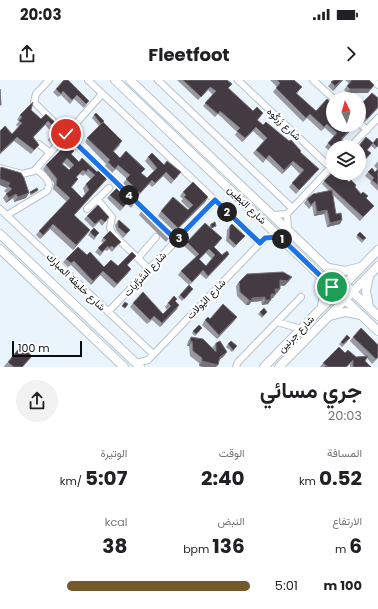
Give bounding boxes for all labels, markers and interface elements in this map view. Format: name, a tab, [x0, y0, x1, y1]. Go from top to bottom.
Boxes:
text: 20:03	[20, 4, 61, 25]
text: Fleetfoot	[148, 42, 230, 67]
icon: share	[16, 43, 38, 65]
icon: forward	[340, 43, 362, 65]
north arrow	[326, 92, 366, 132]
map controls	[326, 92, 366, 180]
street label: شارع زَركُوه	[263, 104, 305, 144]
pin	[49, 117, 83, 151]
icon: check	[55, 123, 77, 145]
button: layers	[326, 140, 366, 180]
street label: شارع البَطِين	[224, 182, 270, 228]
pin: 4	[119, 185, 139, 205]
text: 4	[125, 187, 133, 203]
pin: 2	[217, 202, 237, 222]
text: 2	[224, 204, 230, 220]
pin: 3	[169, 228, 189, 248]
pin: 1	[272, 229, 292, 249]
text: 3	[176, 230, 182, 246]
text: 1	[280, 231, 284, 247]
street label: شارع السَّرَّايات	[120, 248, 170, 300]
street label: شارع خليفة المبارك	[43, 250, 109, 314]
pin	[315, 270, 349, 304]
street label: شارع اليُولات	[183, 275, 229, 323]
icon: arrive	[321, 276, 343, 298]
street label: شارع جرنين	[274, 312, 318, 356]
scale bar	[12, 339, 82, 358]
text: 100 m	[18, 340, 50, 356]
text: جري مسائي	[260, 375, 362, 406]
button: share	[16, 380, 58, 422]
text: 20:03	[328, 406, 362, 425]
text: الوتيرة	[100, 445, 127, 461]
text: الوقت	[219, 445, 245, 461]
text: المسافة	[327, 445, 362, 461]
text: 5:07	[85, 464, 127, 492]
text: 2:40	[201, 464, 245, 492]
text: 0.52	[319, 464, 362, 492]
text: /km	[60, 473, 85, 489]
text: km	[299, 473, 319, 489]
text: النبض	[217, 513, 245, 529]
text: الارتفاع	[332, 513, 362, 529]
text: kcal	[105, 514, 127, 530]
text: 38	[102, 532, 127, 560]
text: 136	[212, 532, 245, 560]
text: 6	[349, 532, 362, 560]
text: bpm	[183, 541, 212, 557]
text: m	[335, 541, 349, 557]
text: 5:01	[275, 576, 298, 595]
text: 100 m	[324, 576, 362, 595]

